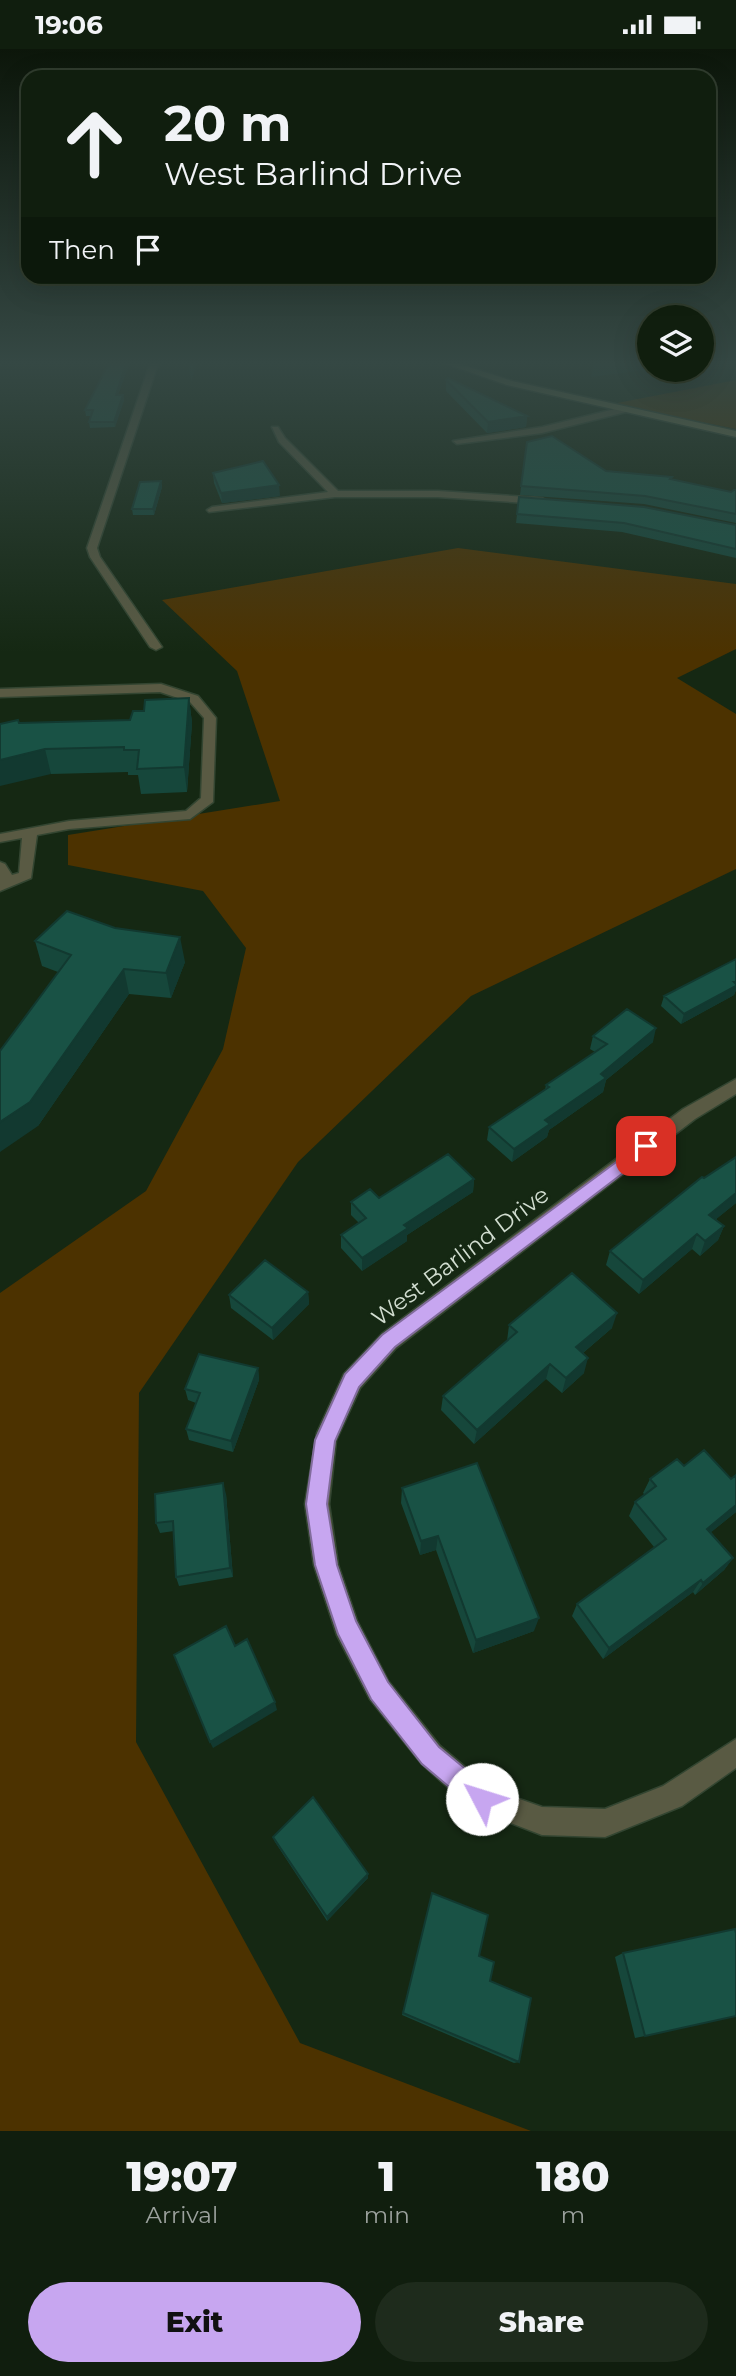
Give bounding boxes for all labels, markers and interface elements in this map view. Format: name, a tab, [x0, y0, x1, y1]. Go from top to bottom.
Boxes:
text: 19:06	[35, 9, 103, 41]
text: 20 m	[164, 94, 291, 153]
icon: ahead	[49, 98, 140, 189]
text: West Barlind Drive	[164, 154, 462, 193]
icon: arrive	[129, 231, 167, 269]
text: Then	[49, 234, 115, 266]
map controls	[637, 305, 714, 382]
button: layers	[637, 305, 714, 382]
pin	[616, 1116, 676, 1176]
icon: arrive	[627, 1127, 665, 1165]
street label: West Barlind Drive	[366, 1180, 554, 1332]
position arrow	[445, 1762, 519, 1836]
text: 19:07	[126, 2150, 238, 2202]
text: 1	[378, 2150, 395, 2202]
text: 180	[536, 2150, 610, 2202]
text: Arrival	[146, 2201, 218, 2229]
text: min	[364, 2201, 410, 2229]
text: m	[561, 2201, 585, 2229]
button: Exit	[28, 2282, 361, 2362]
button: Share	[375, 2282, 708, 2362]

